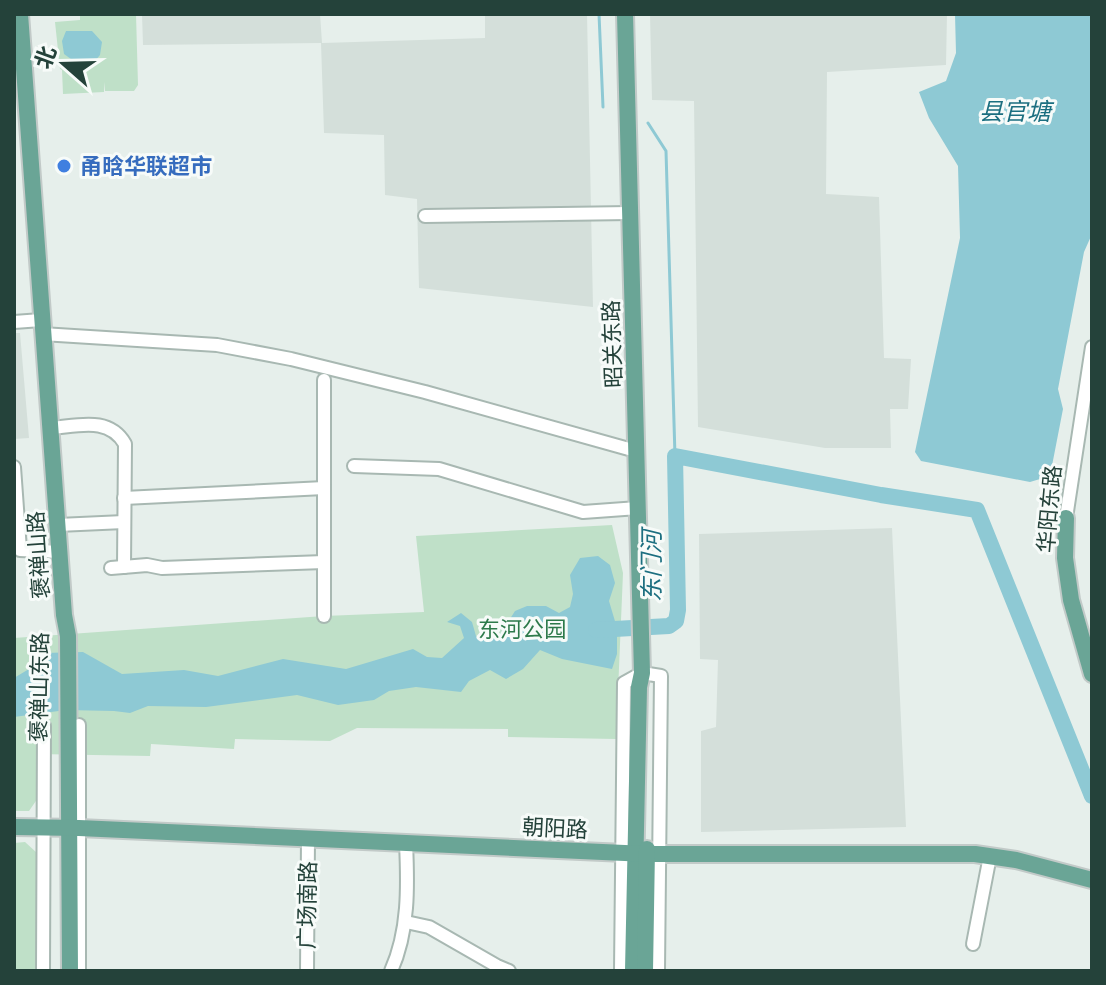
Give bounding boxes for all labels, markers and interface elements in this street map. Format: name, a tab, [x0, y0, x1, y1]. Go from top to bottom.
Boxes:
north arrow	[24, 24, 104, 104]
text: 北	[29, 42, 62, 72]
water label: 县官塘	[979, 97, 1055, 126]
place label: 甬晗华联超市	[80, 153, 212, 180]
marker: 甬晗华联超市	[55, 157, 73, 175]
street label: 昭关东路	[597, 300, 628, 388]
street label: 华阳东路	[1032, 464, 1067, 554]
street label: 褒禅山路	[22, 510, 55, 600]
water label: 东门河	[637, 526, 666, 602]
park label: 东河公园	[478, 616, 566, 643]
street label: 褒禅山东路	[25, 632, 54, 742]
street label: 朝阳路	[521, 813, 589, 844]
street label: 广场南路	[293, 861, 322, 949]

